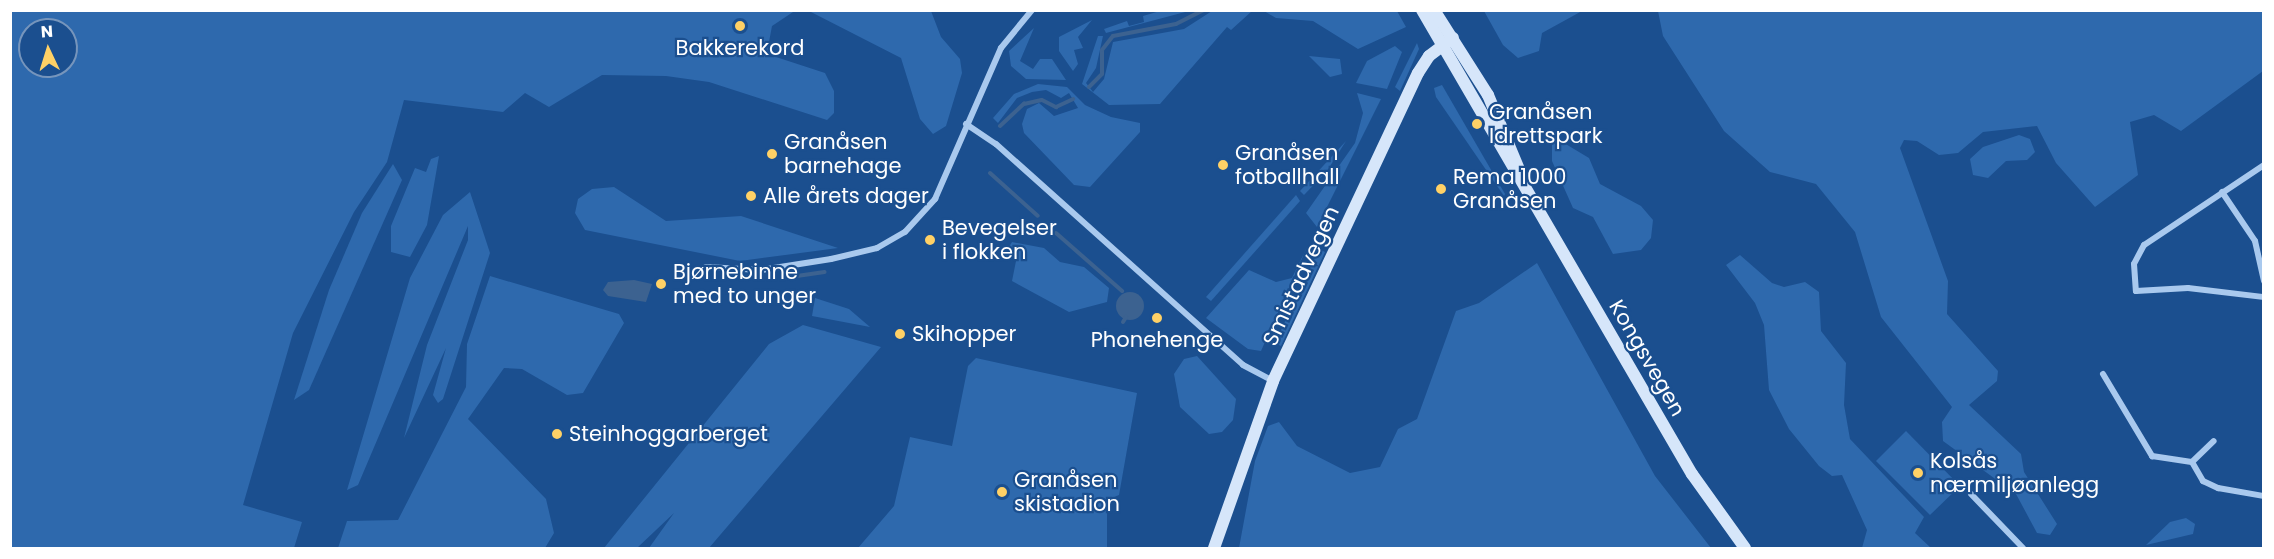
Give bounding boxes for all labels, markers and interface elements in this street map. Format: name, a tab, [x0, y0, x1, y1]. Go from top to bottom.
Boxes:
north arrow	[18, 18, 78, 78]
marker: Bakkerekord	[733, 19, 747, 33]
text: N	[40, 20, 54, 43]
place label: Bakkerekord	[676, 35, 804, 61]
place label: Granåsen Idrettspark	[1489, 99, 1603, 149]
marker: Granåsen Idrettspark	[1470, 117, 1484, 131]
place label: Granåsen barnehage	[784, 129, 902, 179]
place label: Granåsen fotballhall	[1235, 140, 1340, 190]
marker: Granåsen barnehage	[765, 147, 779, 161]
marker: Granåsen fotballhall	[1216, 158, 1230, 172]
place label: Rema 1000 Granåsen	[1453, 164, 1567, 214]
marker: Rema 1000 Granåsen	[1434, 182, 1448, 196]
place label: Alle årets dager	[763, 183, 929, 209]
marker: Alle årets dager	[744, 189, 758, 203]
street label: Smistadvegen	[1258, 202, 1344, 350]
place label: Bevegelser i flokken	[942, 215, 1057, 265]
marker: Bevegelser i flokken	[923, 233, 937, 247]
place label: Bjørnebinne med to unger	[673, 259, 816, 309]
marker: Bjørnebinne med to unger	[654, 277, 668, 291]
street label: Kongsvegen	[1604, 295, 1690, 421]
marker: Phonehenge	[1150, 311, 1164, 325]
place label: Skihopper	[912, 321, 1016, 347]
marker: Skihopper	[893, 327, 907, 341]
place label: Phonehenge	[1091, 327, 1223, 353]
place label: Steinhoggarberget	[569, 421, 768, 447]
marker: Steinhoggarberget	[550, 427, 564, 441]
place label: Kolsås nærmiljøanlegg	[1930, 448, 2099, 498]
marker: Kolsås nærmiljøanlegg	[1911, 466, 1925, 480]
place label: Granåsen skistadion	[1014, 467, 1120, 517]
marker: Granåsen skistadion	[995, 485, 1009, 499]

